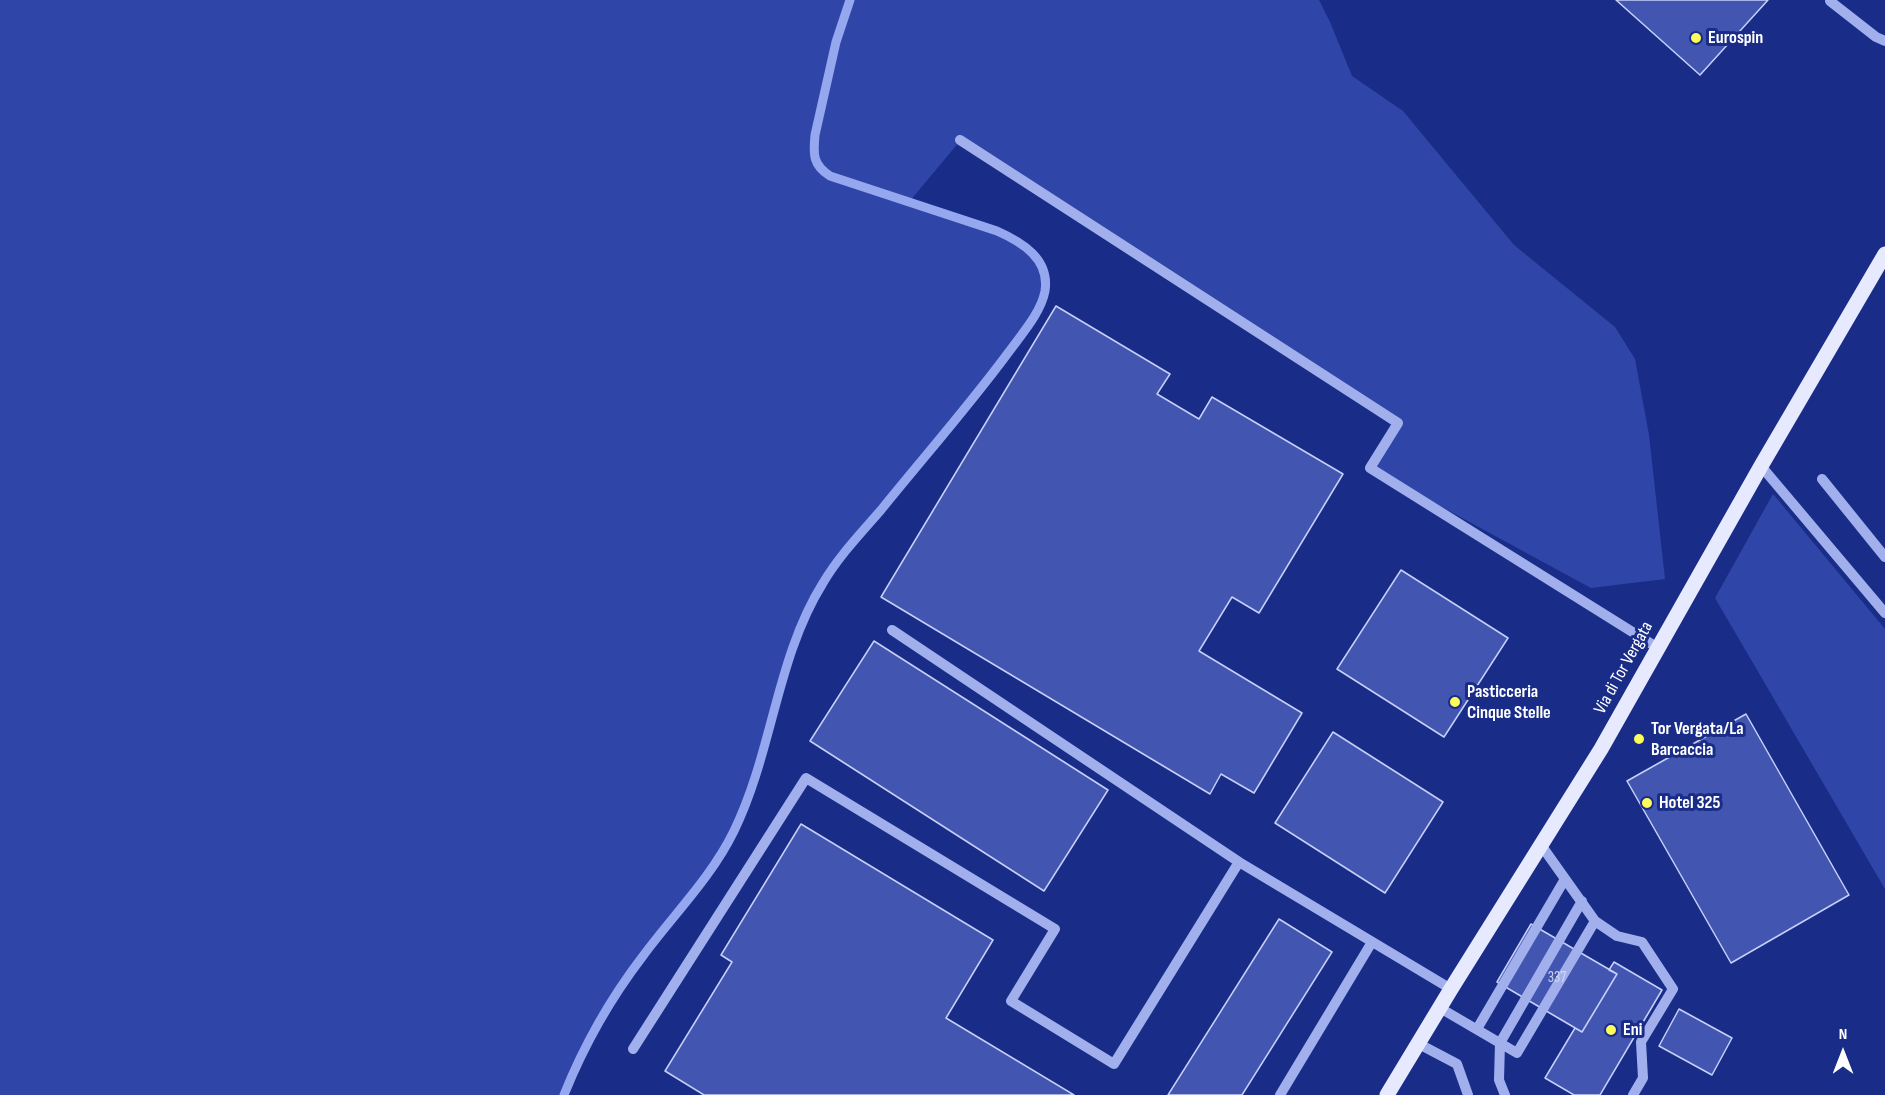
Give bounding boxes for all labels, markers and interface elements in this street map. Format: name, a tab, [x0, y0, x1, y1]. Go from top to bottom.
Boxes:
place label: Eurospin	[1708, 27, 1763, 49]
marker: Eurospin	[1689, 31, 1703, 45]
street label: Via di Tor Vergata	[1590, 618, 1658, 718]
place label: Pasticceria Cinque Stelle	[1467, 681, 1551, 724]
marker: Pasticceria Cinque Stelle	[1448, 695, 1462, 709]
place label: Tor Vergata/La Barcaccia	[1651, 718, 1744, 760]
marker: Tor Vergata/La Barcaccia	[1632, 732, 1646, 746]
place label: Hotel 325	[1659, 792, 1720, 814]
marker: Hotel 325	[1640, 796, 1654, 810]
house number: 337	[1548, 969, 1566, 987]
place label: Eni	[1623, 1019, 1642, 1041]
marker: Eni	[1604, 1023, 1618, 1037]
north arrow	[1813, 1023, 1873, 1083]
text: N	[1839, 1025, 1847, 1044]

